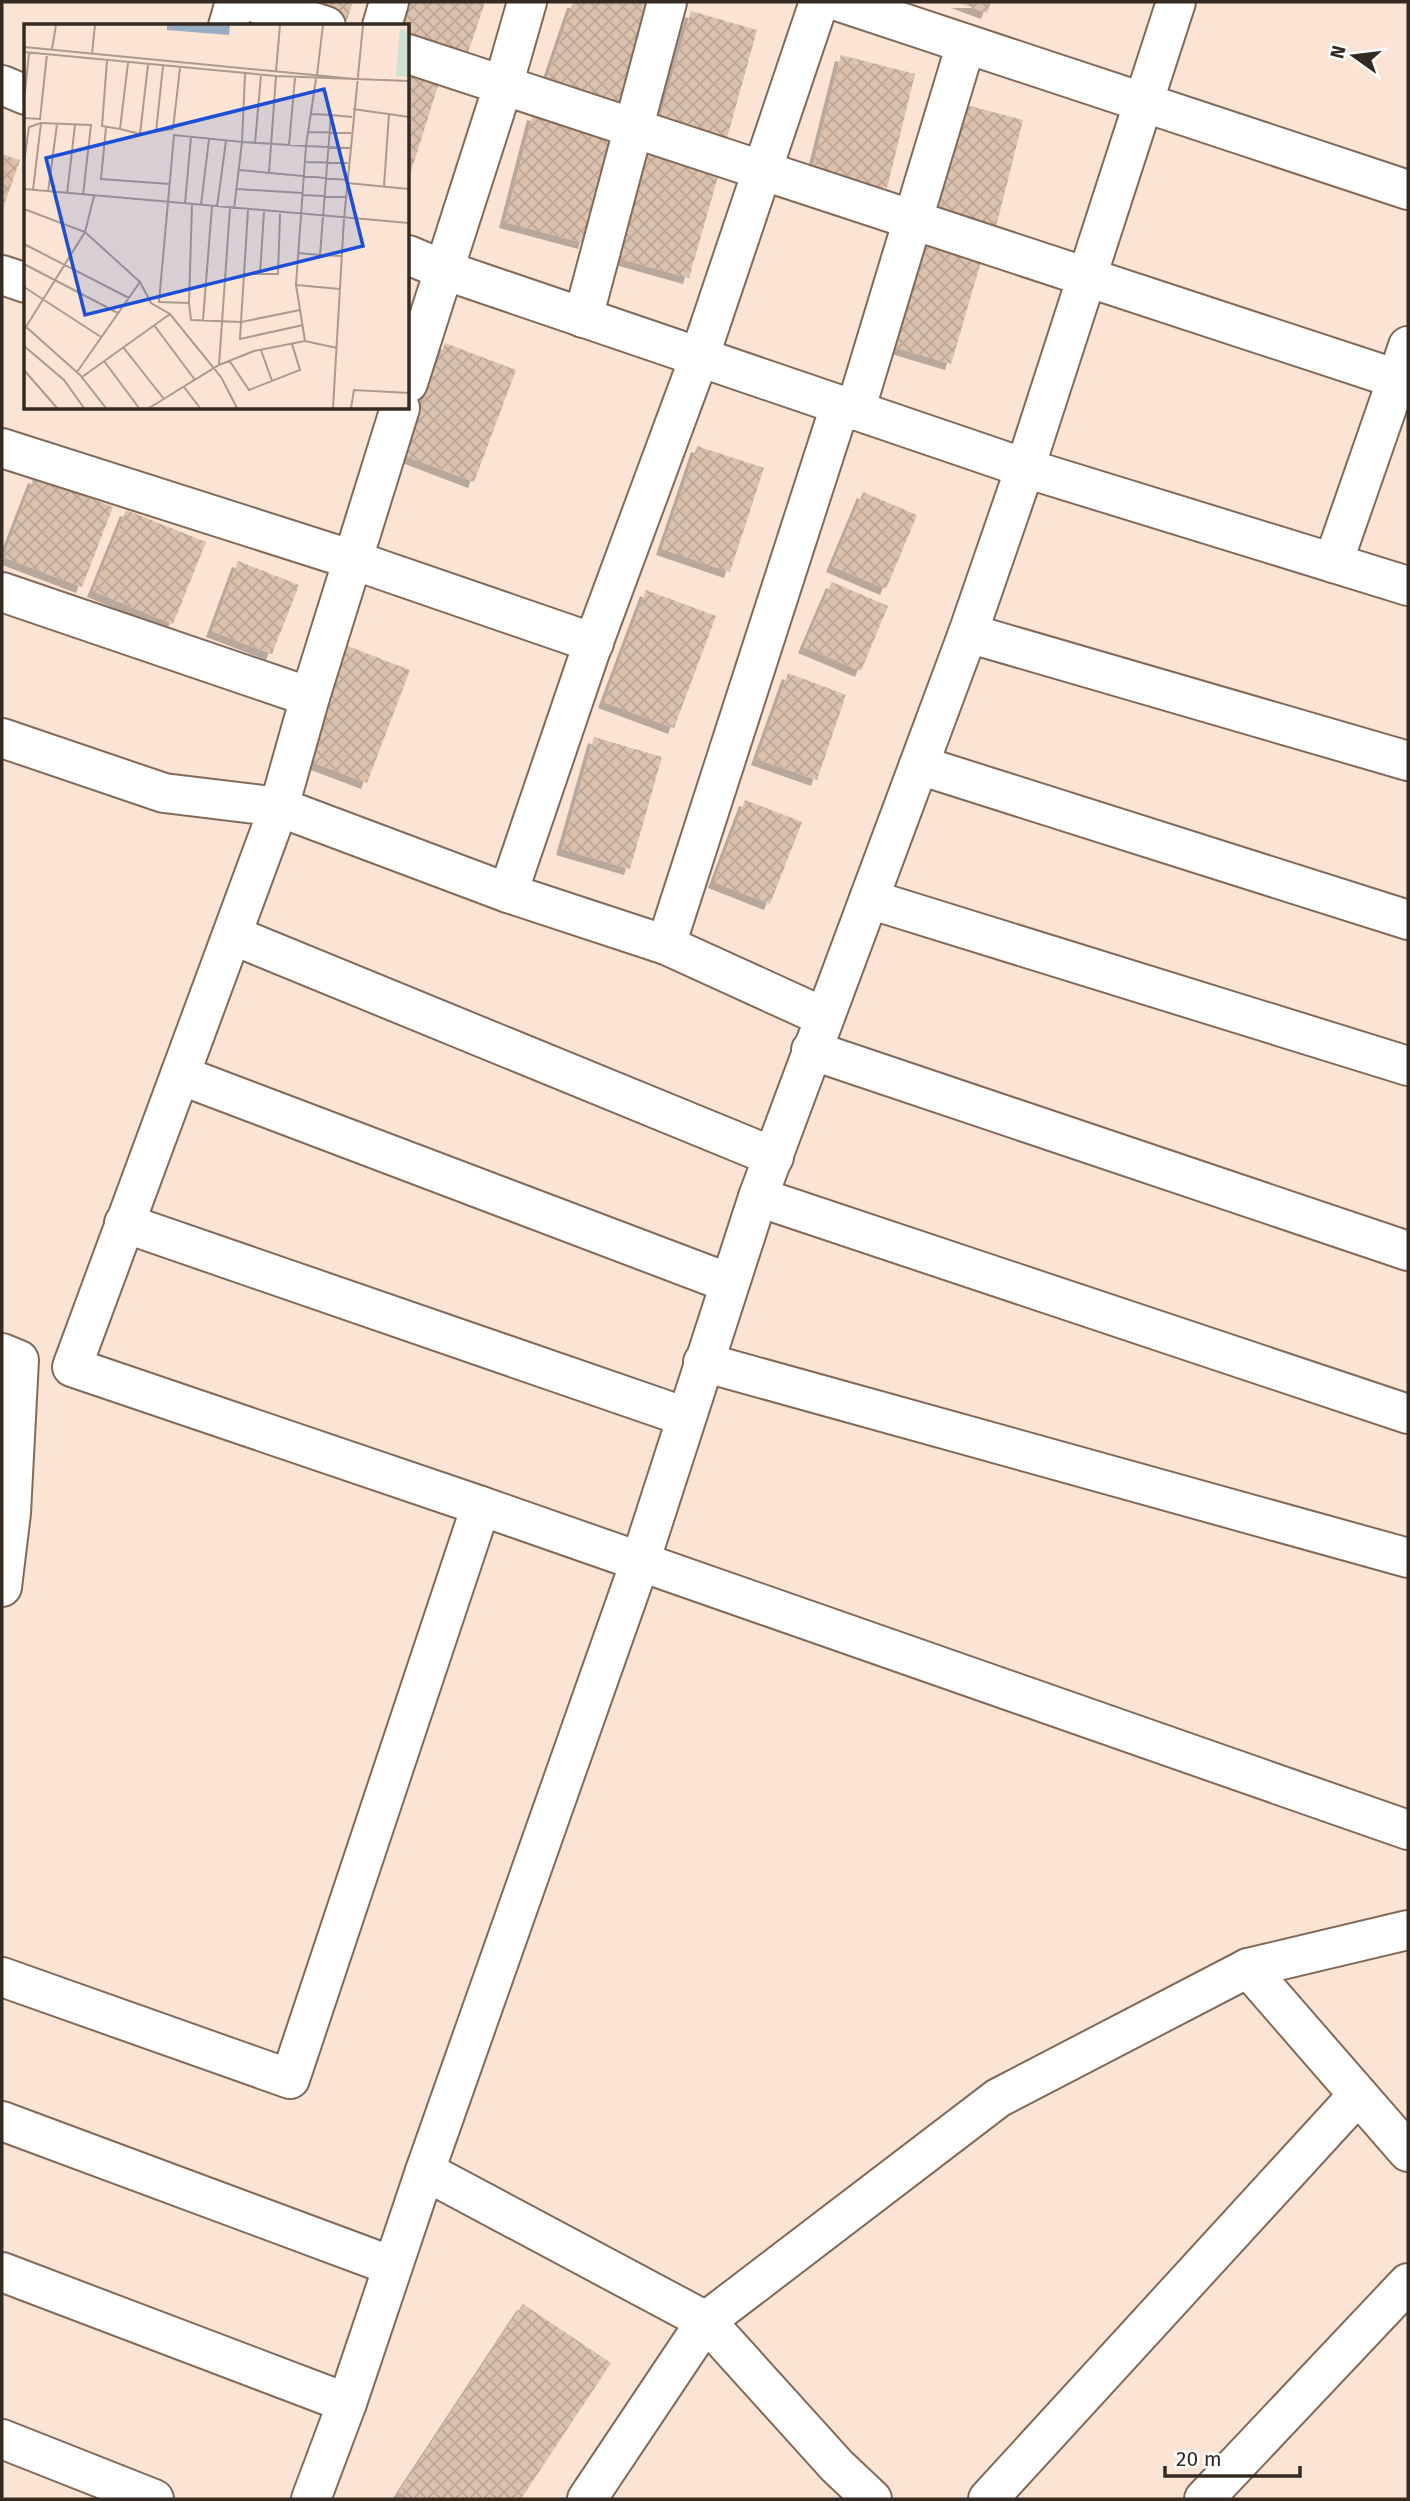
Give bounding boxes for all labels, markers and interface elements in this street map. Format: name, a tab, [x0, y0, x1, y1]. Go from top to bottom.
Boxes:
north arrow	[1319, 21, 1389, 91]
inset map	[24, 24, 410, 410]
text: N	[1325, 43, 1351, 61]
scale bar	[1165, 2434, 1300, 2478]
text: 20 m	[1176, 2446, 1222, 2472]

